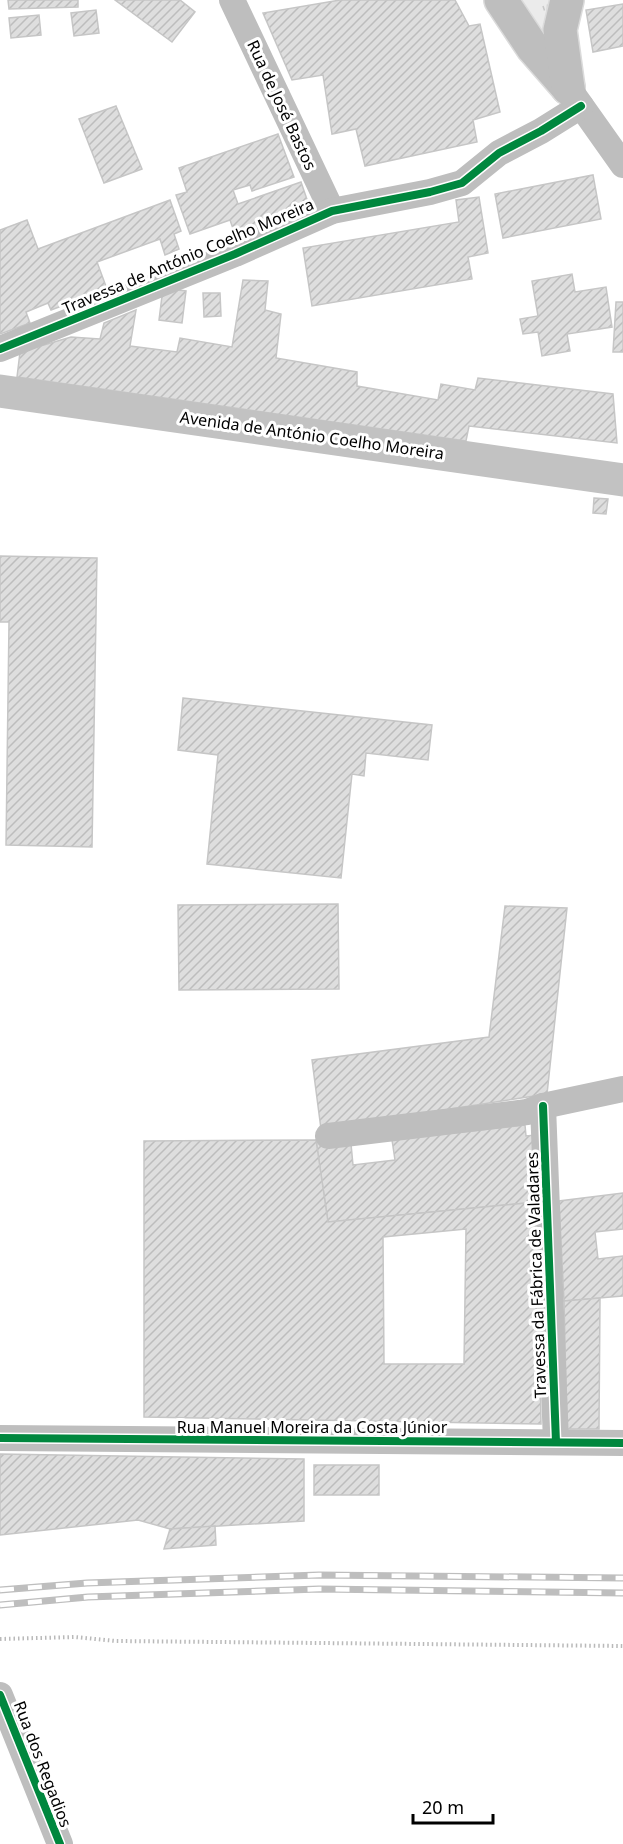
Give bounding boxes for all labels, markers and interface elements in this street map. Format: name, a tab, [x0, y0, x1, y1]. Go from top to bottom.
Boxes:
street label: Rua de José Bastos	[242, 36, 322, 174]
street label: Travessa de António Coelho Moreira	[59, 193, 317, 319]
street label: Avenida de António Coelho Moreira	[179, 406, 445, 464]
street label: Travessa da Fábrica de Valadares	[521, 1151, 551, 1399]
street label: Rua Manuel Moreira da Costa Júnior	[177, 1416, 448, 1438]
street label: Rua dos Regadios	[9, 1698, 77, 1830]
scale bar	[413, 1787, 492, 1825]
text: 20 m	[422, 1795, 464, 1819]

